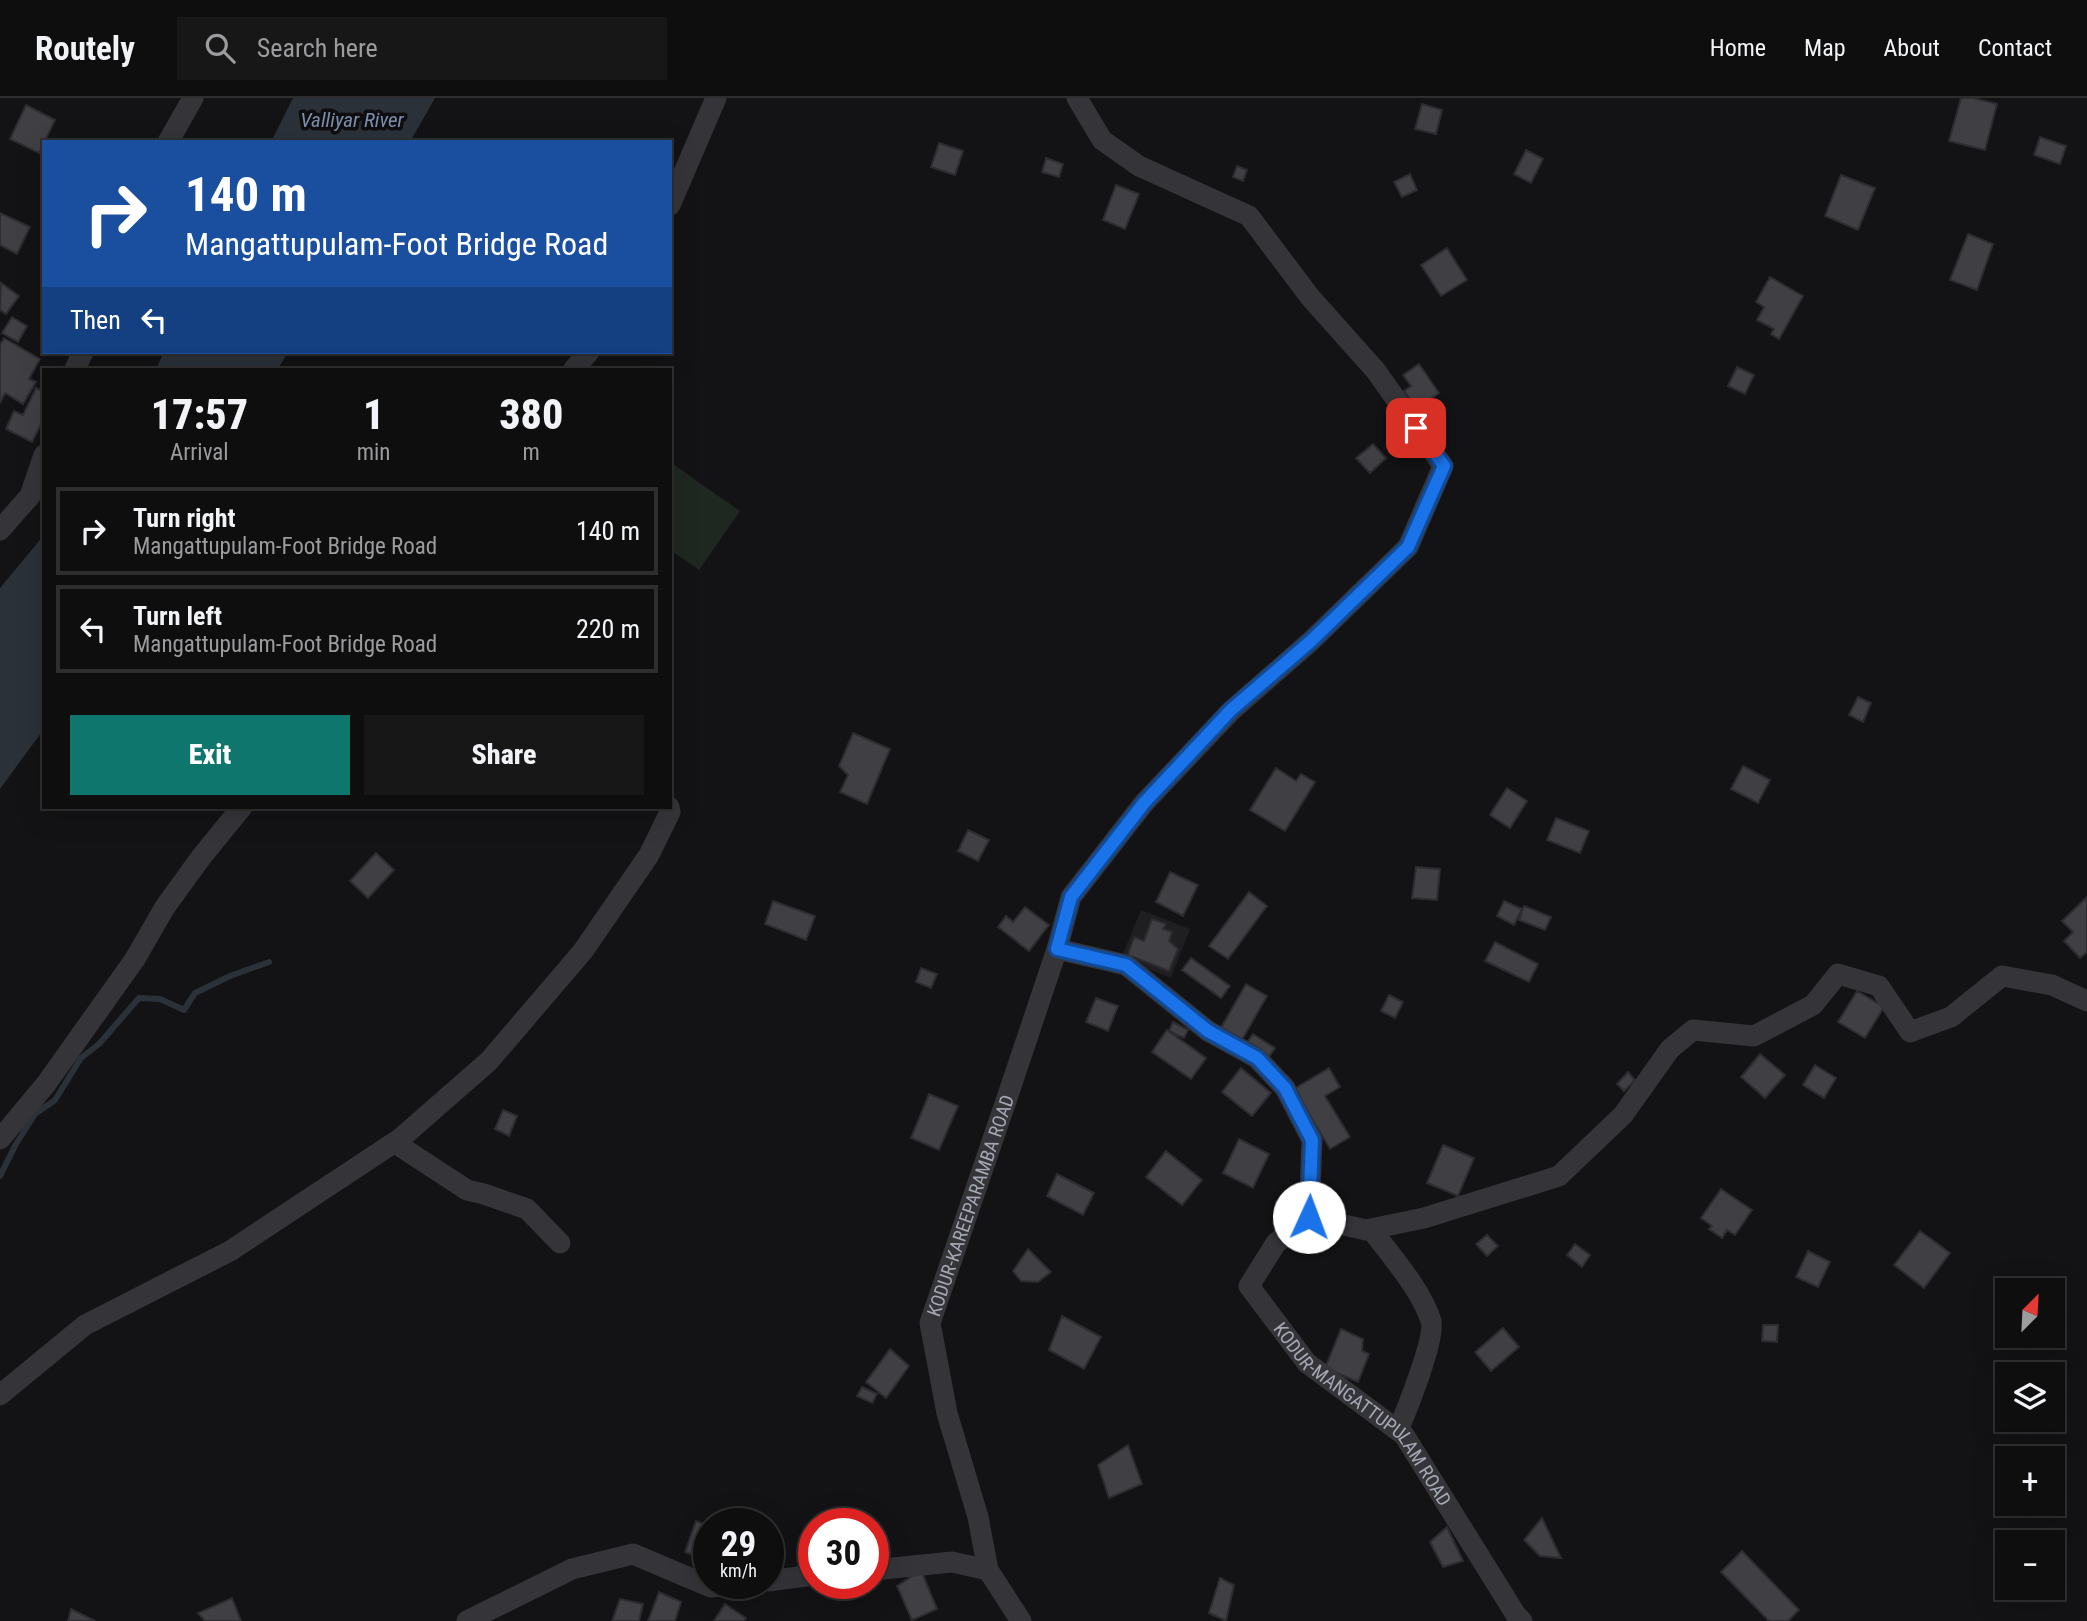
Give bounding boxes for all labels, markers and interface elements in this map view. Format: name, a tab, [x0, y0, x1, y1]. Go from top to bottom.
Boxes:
search box	[177, 17, 667, 80]
text: Routely	[35, 29, 135, 68]
icon: search	[201, 29, 239, 67]
text: Search here	[257, 33, 378, 63]
text: Home	[1710, 34, 1766, 62]
text: Map	[1804, 34, 1846, 62]
text: About	[1884, 34, 1940, 62]
text: Contact	[1978, 34, 2052, 62]
water label: Valliyar River	[300, 108, 405, 132]
text: 140 m	[185, 166, 307, 223]
icon: right	[70, 168, 161, 259]
text: Mangattupulam-Foot Bridge Road	[185, 225, 608, 263]
icon: left	[135, 301, 173, 339]
text: Then	[70, 305, 121, 335]
text: 17:57	[151, 390, 248, 439]
text: 1	[363, 390, 384, 439]
text: 380	[499, 390, 563, 439]
pin	[1386, 398, 1446, 458]
icon: arrive	[1397, 409, 1435, 447]
text: Arrival	[170, 439, 229, 466]
text: min	[357, 439, 390, 466]
text: m	[523, 439, 540, 466]
text: Turn right	[133, 503, 235, 533]
icon: right	[74, 512, 112, 550]
text: 140 m	[576, 516, 640, 546]
text: Mangattupulam-Foot Bridge Road	[133, 533, 437, 560]
text: Turn left	[133, 601, 222, 631]
icon: left	[74, 610, 112, 648]
text: 220 m	[576, 614, 640, 644]
text: Mangattupulam-Foot Bridge Road	[133, 631, 437, 658]
button: Exit	[70, 715, 350, 795]
button: Share	[364, 715, 644, 795]
street label: KODUR-KAREEPARAMBA ROAD	[922, 1092, 1019, 1319]
position arrow	[1272, 1180, 1346, 1254]
north arrow	[1995, 1278, 2065, 1348]
map controls	[1995, 1278, 2065, 1600]
street label: KODUR-MANGATTUPULAM ROAD	[1269, 1318, 1457, 1510]
button: layers	[1995, 1362, 2065, 1432]
button: +	[1995, 1446, 2065, 1516]
speed limit sign: 30	[798, 1508, 889, 1599]
text: 29	[721, 1524, 756, 1565]
button: −	[1995, 1530, 2065, 1600]
text: km/h	[720, 1560, 757, 1581]

